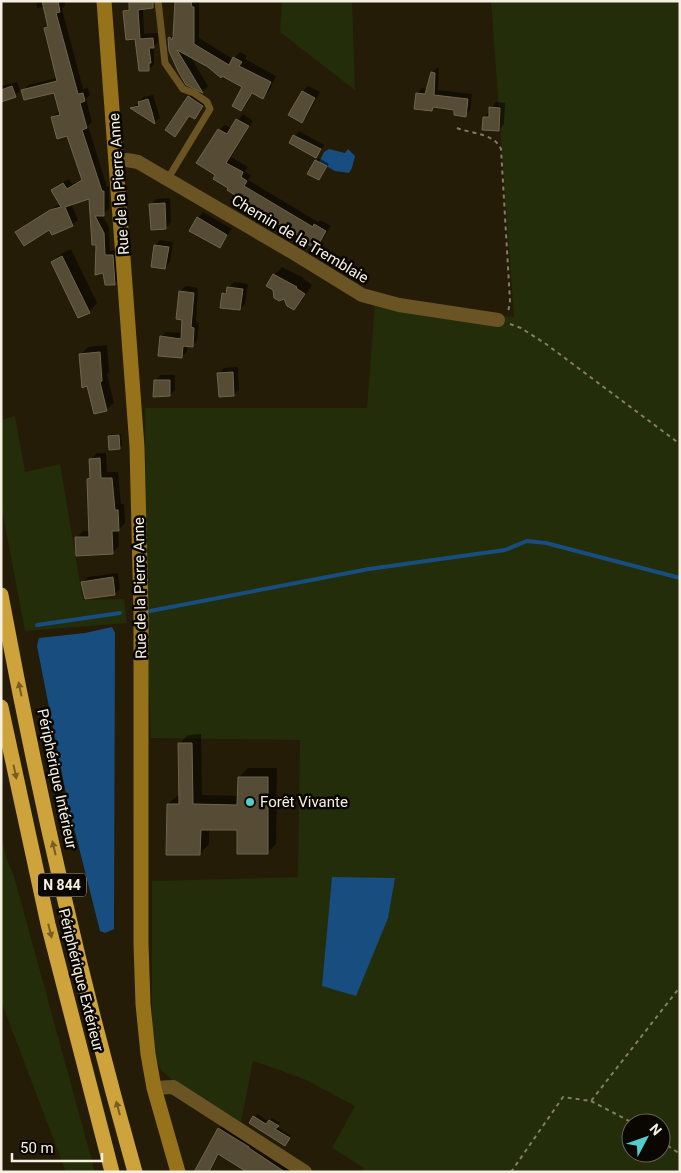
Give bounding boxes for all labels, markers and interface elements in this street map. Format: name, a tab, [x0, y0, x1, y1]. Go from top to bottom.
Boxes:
street label: Rue de la Pierre Anne	[105, 113, 133, 255]
street label: Chemin de la Tremblaie	[228, 191, 372, 287]
street label: Rue de la Pierre Anne	[130, 517, 150, 659]
one-way arrow	[16, 682, 24, 697]
street label: Périphérique Intérieur	[33, 707, 81, 851]
one-way arrow	[11, 765, 19, 780]
place label: Forêt Vivante	[260, 793, 348, 811]
marker: Forêt Vivante	[244, 796, 256, 808]
one-way arrow	[50, 841, 58, 856]
road number: N 844	[38, 874, 86, 896]
street label: Périphérique Extérieur	[55, 907, 107, 1053]
one-way arrow	[46, 923, 54, 938]
one-way arrow	[113, 1100, 121, 1115]
north arrow	[621, 1113, 671, 1163]
text: N	[647, 1120, 665, 1138]
scale bar	[12, 1130, 102, 1162]
text: 50 m	[20, 1139, 54, 1157]

